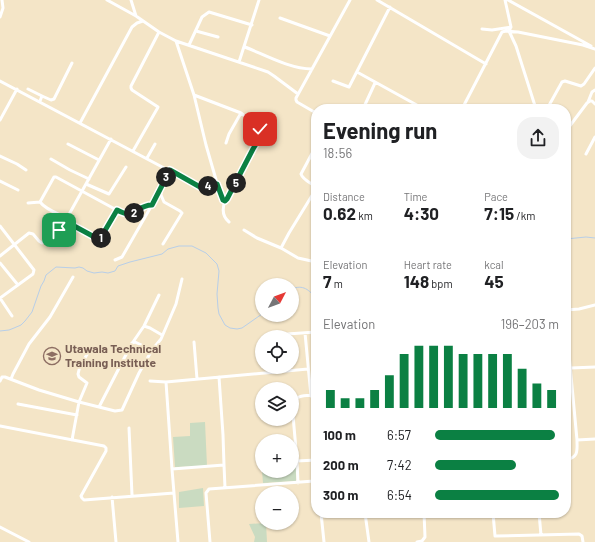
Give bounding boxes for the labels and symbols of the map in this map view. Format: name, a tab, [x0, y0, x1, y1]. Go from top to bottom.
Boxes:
pin	[243, 112, 277, 146]
pin: 3	[156, 167, 176, 187]
pin: 5	[226, 173, 246, 193]
pin: 4	[198, 176, 218, 196]
pin: 2	[124, 203, 144, 223]
pin	[42, 213, 76, 247]
pin: 1	[91, 228, 111, 248]
north arrow	[255, 278, 299, 322]
place label: Utawala Technical Training Institute	[65, 341, 161, 369]
school or university icon: Utawala Technical Training Institute	[42, 346, 62, 366]

